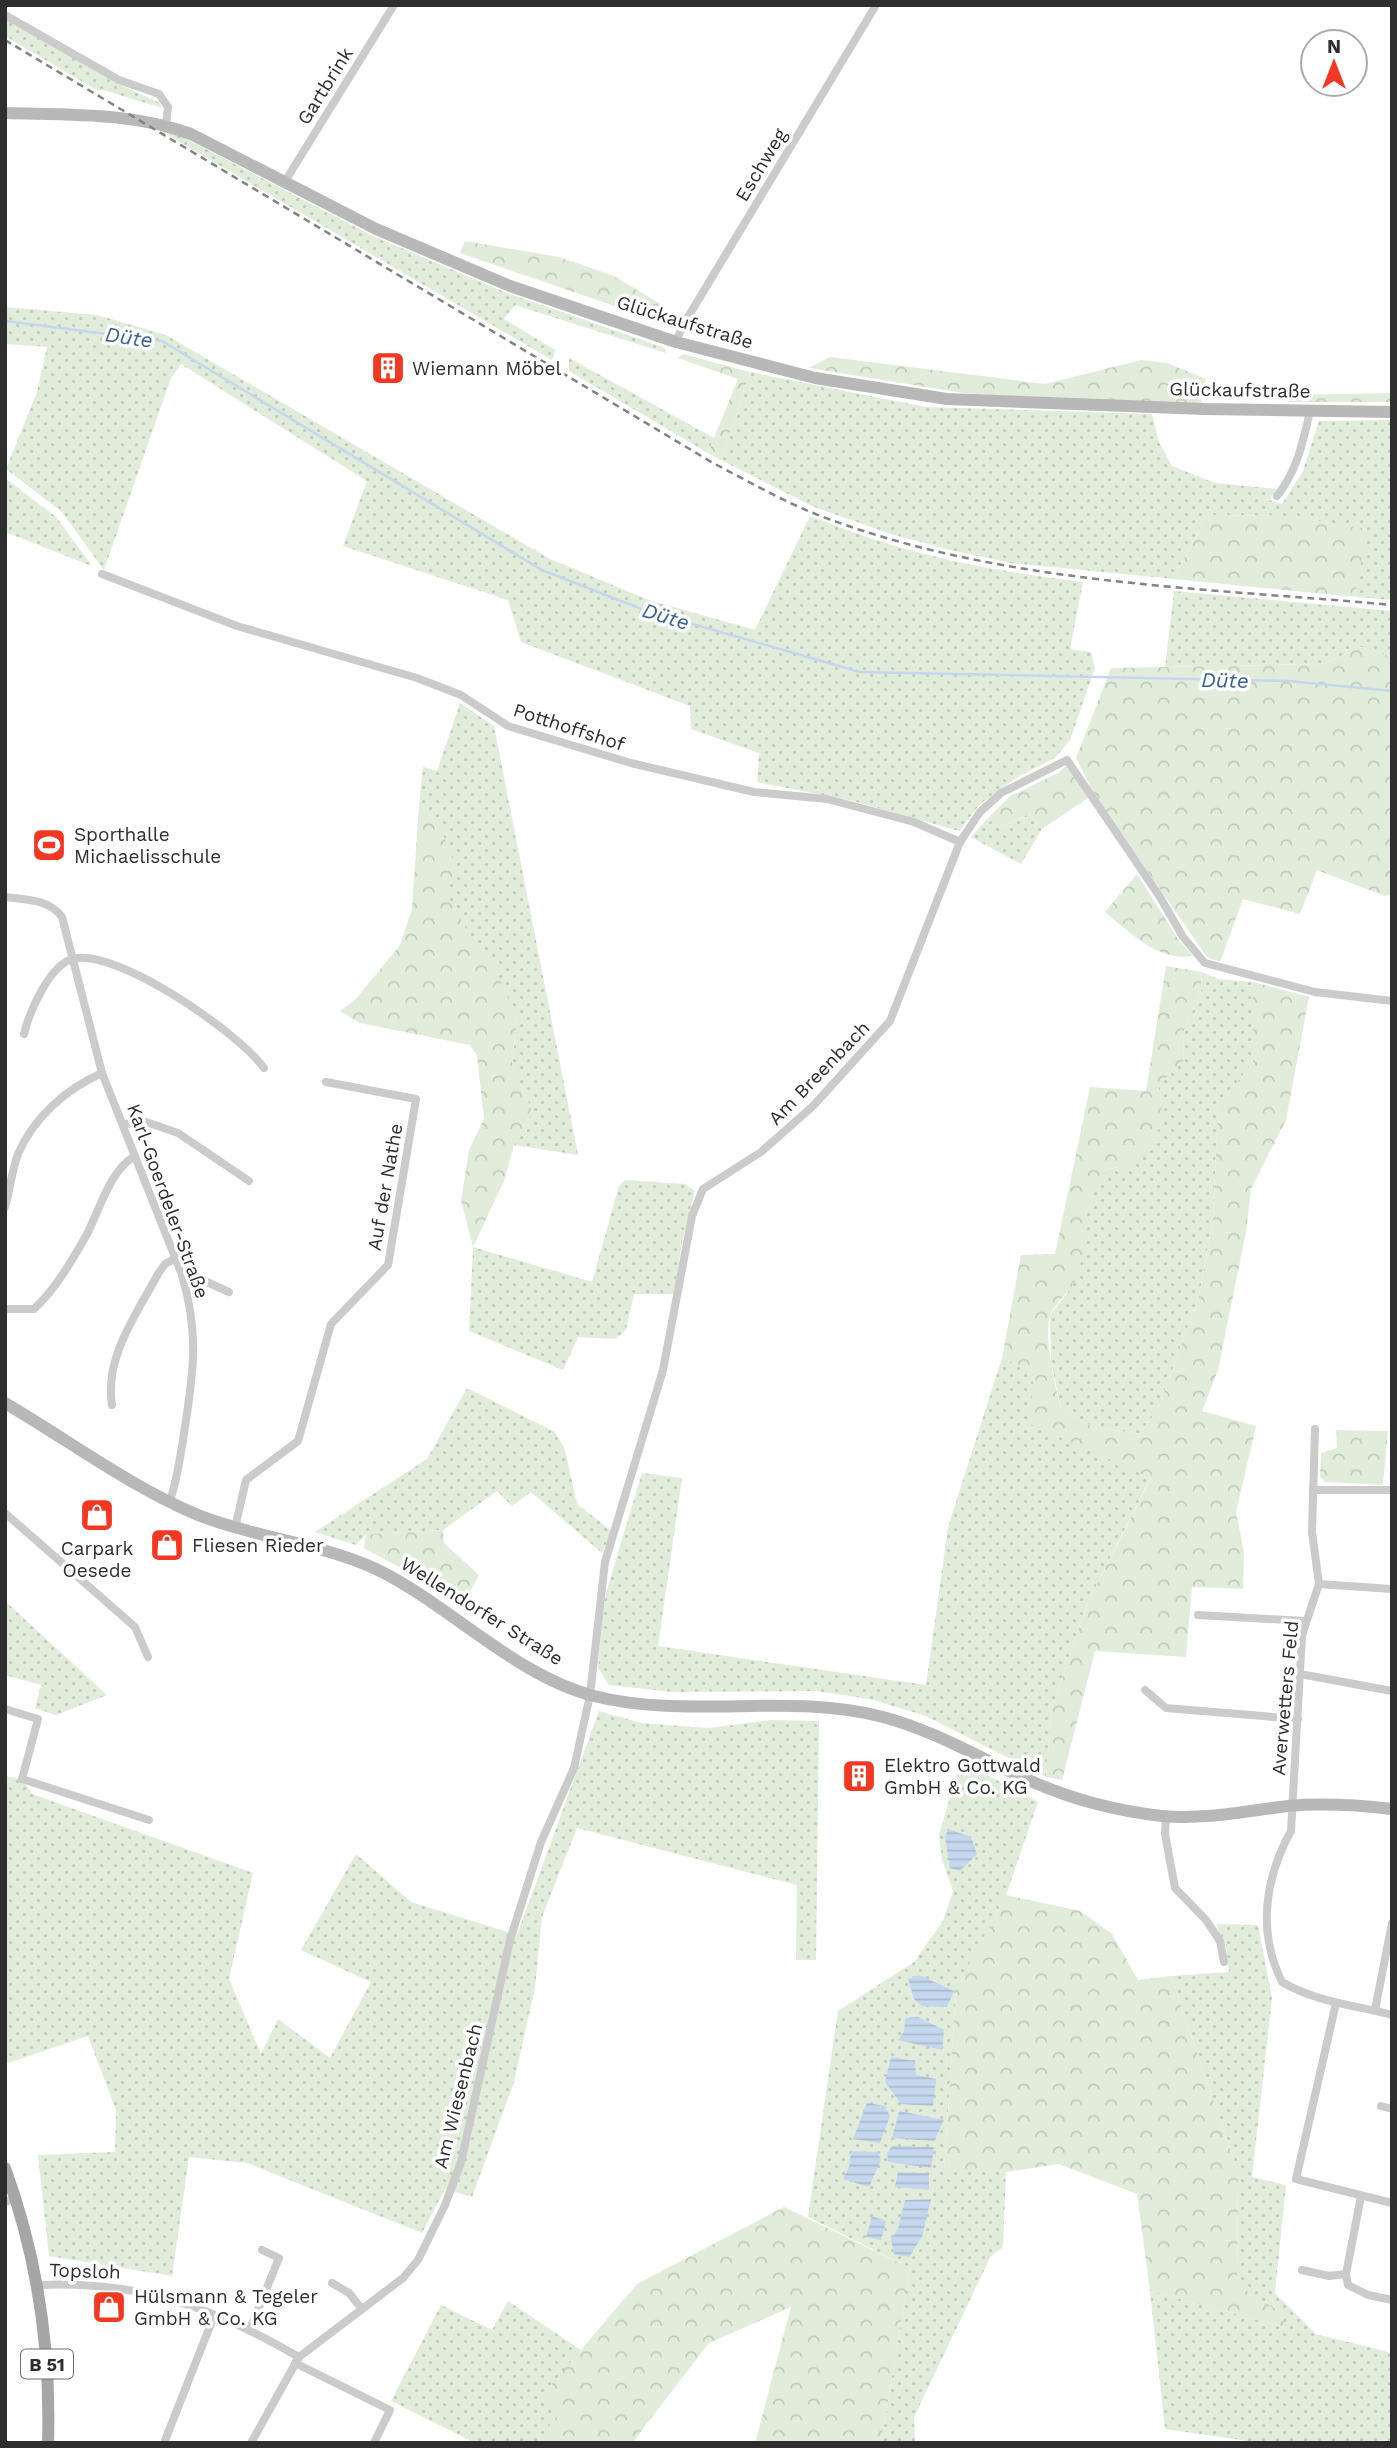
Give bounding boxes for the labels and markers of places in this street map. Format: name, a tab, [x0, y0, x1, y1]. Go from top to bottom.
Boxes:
building icon: Wiemann Möbel	[369, 349, 407, 387]
place label: Wiemann Möbel	[412, 357, 561, 380]
place label: Sporthalle Michaelisschule	[74, 823, 221, 868]
sports icon: Sporthalle Michaelisschule	[30, 826, 68, 864]
shop icon: Carpark Oesede	[78, 1496, 116, 1534]
shop icon: Fliesen Rieder	[148, 1526, 186, 1564]
place label: Fliesen Rieder	[192, 1534, 324, 1557]
place label: Carpark Oesede	[61, 1537, 134, 1582]
place label: Elektro Gottwald GmbH & Co. KG	[884, 1754, 1041, 1799]
building icon: Elektro Gottwald GmbH & Co. KG	[840, 1757, 878, 1795]
place label: Hülsmann & Tegeler GmbH & Co. KG	[134, 2285, 318, 2330]
shop icon: Hülsmann & Tegeler GmbH & Co. KG	[90, 2288, 128, 2326]

